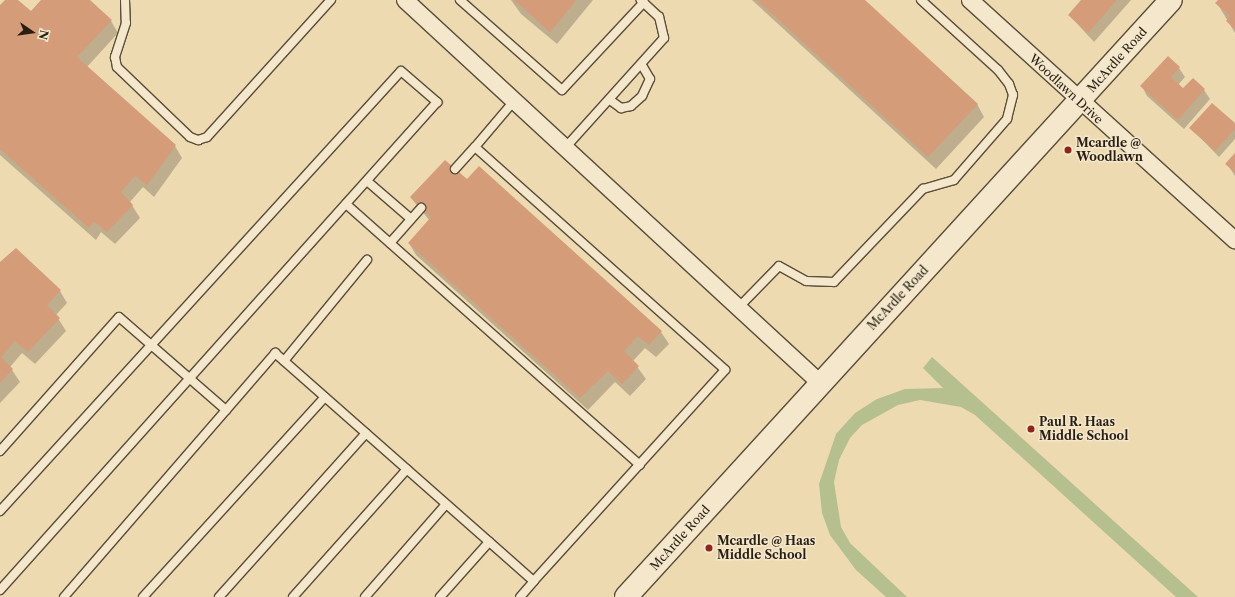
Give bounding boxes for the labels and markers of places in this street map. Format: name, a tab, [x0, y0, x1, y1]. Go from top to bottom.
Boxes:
place label: Mcardle @ Woodlawn	[1076, 136, 1143, 164]
marker: Mcardle @ Woodlawn	[1063, 145, 1073, 155]
place label: Paul R. Haas Middle School	[1039, 415, 1128, 443]
marker: Paul R. Haas Middle School	[1026, 424, 1036, 434]
place label: Mcardle @ Haas Middle School	[717, 534, 815, 562]
marker: Mcardle @ Haas Middle School	[704, 543, 714, 553]

